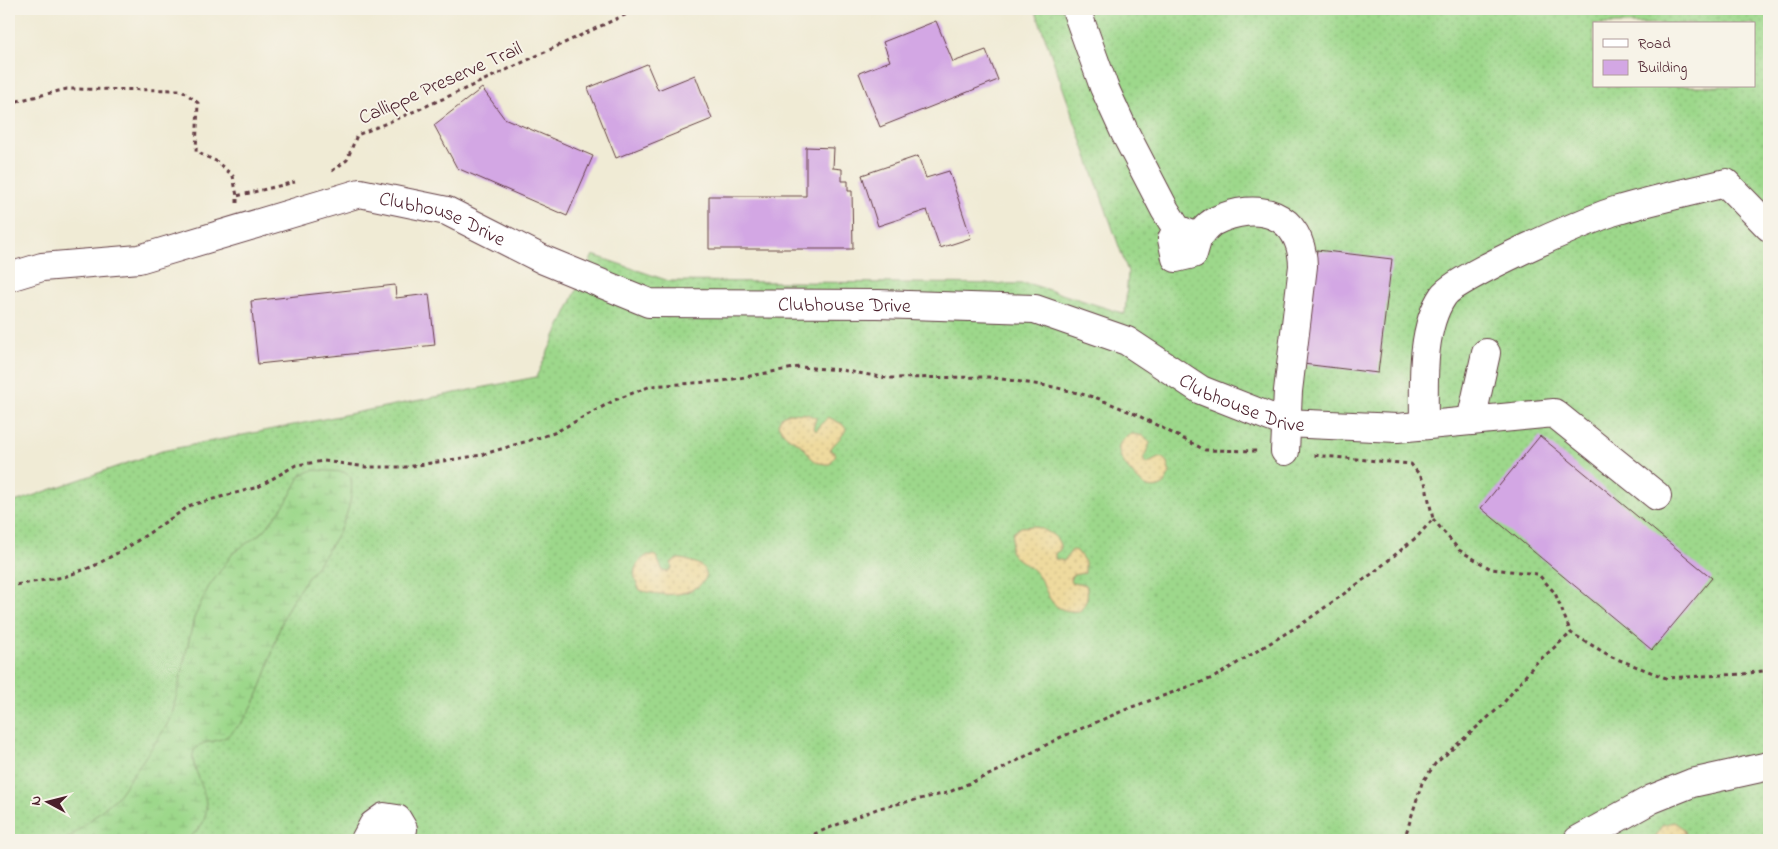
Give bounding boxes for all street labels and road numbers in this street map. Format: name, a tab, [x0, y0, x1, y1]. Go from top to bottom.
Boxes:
street label: Callippe Preserve Trail	[355, 35, 527, 133]
street label: Clubhouse Drive	[376, 185, 510, 255]
street label: Clubhouse Drive	[778, 292, 911, 322]
street label: Clubhouse Drive	[1172, 367, 1305, 441]

